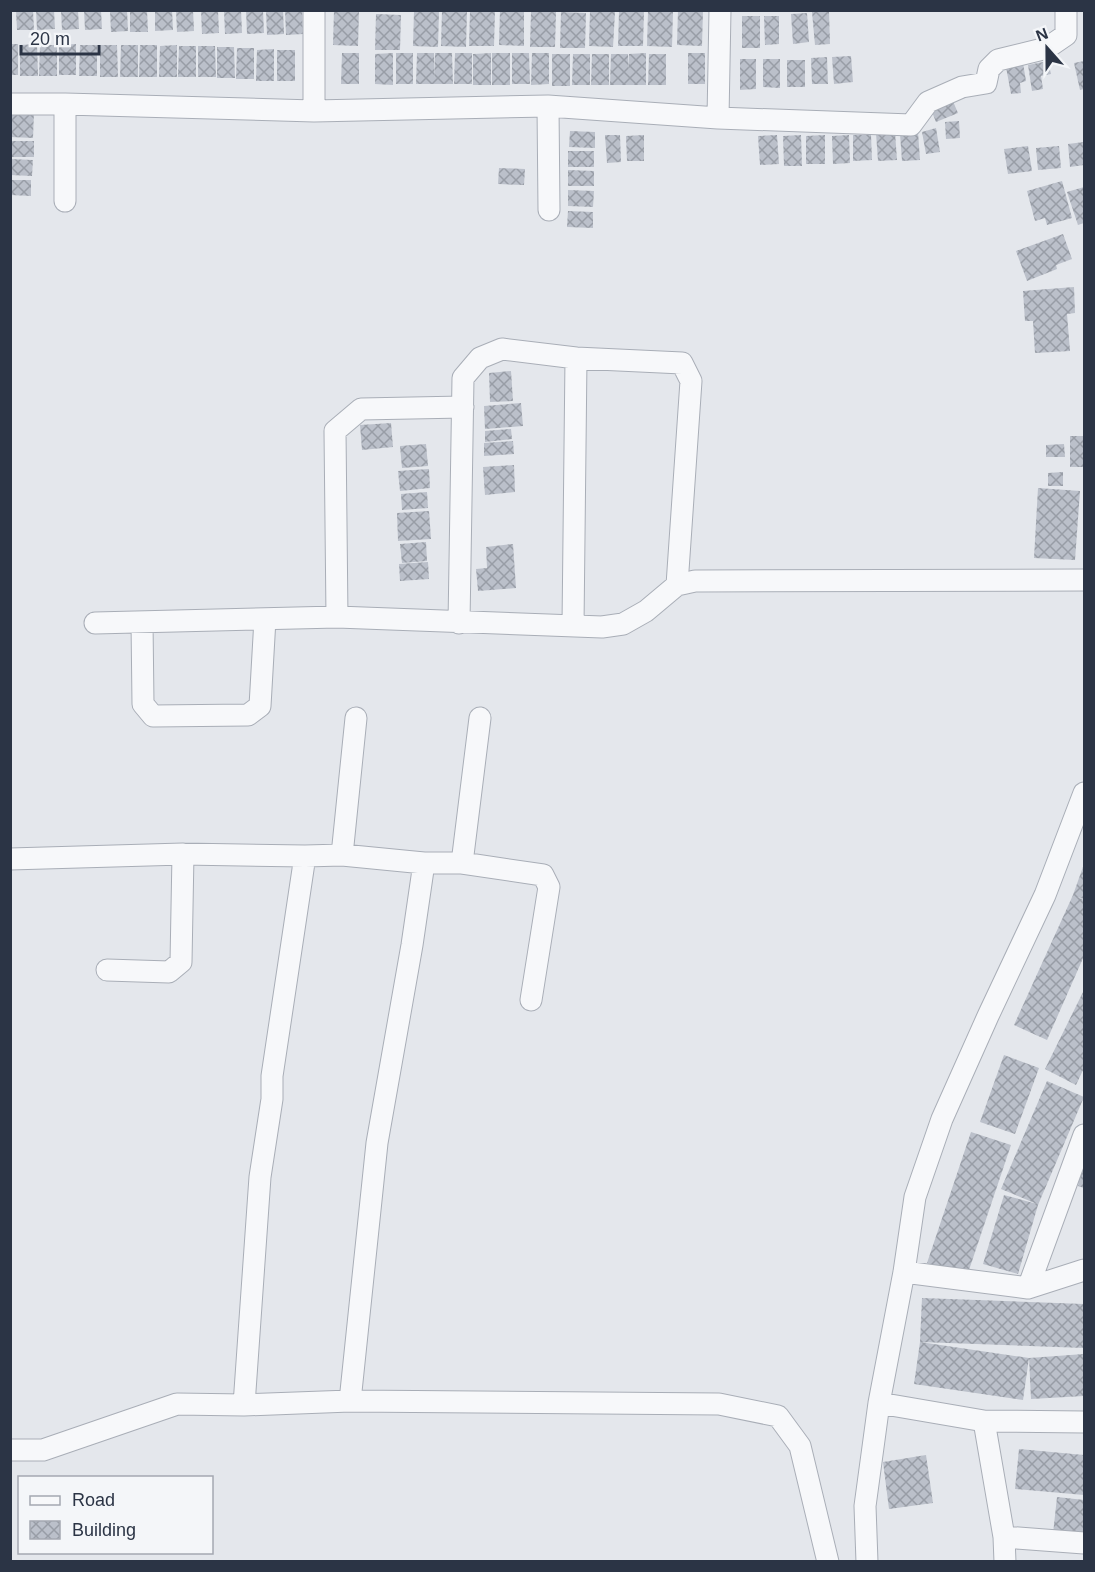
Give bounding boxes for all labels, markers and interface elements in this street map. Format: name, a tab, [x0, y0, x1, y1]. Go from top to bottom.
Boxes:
scale bar	[21, 18, 99, 56]
north arrow	[1017, 18, 1077, 78]
text: N	[1033, 24, 1050, 44]
text: 20 m	[30, 29, 70, 49]
legend	[18, 1476, 213, 1554]
text: Road	[72, 1490, 115, 1510]
text: Building	[72, 1520, 136, 1540]

